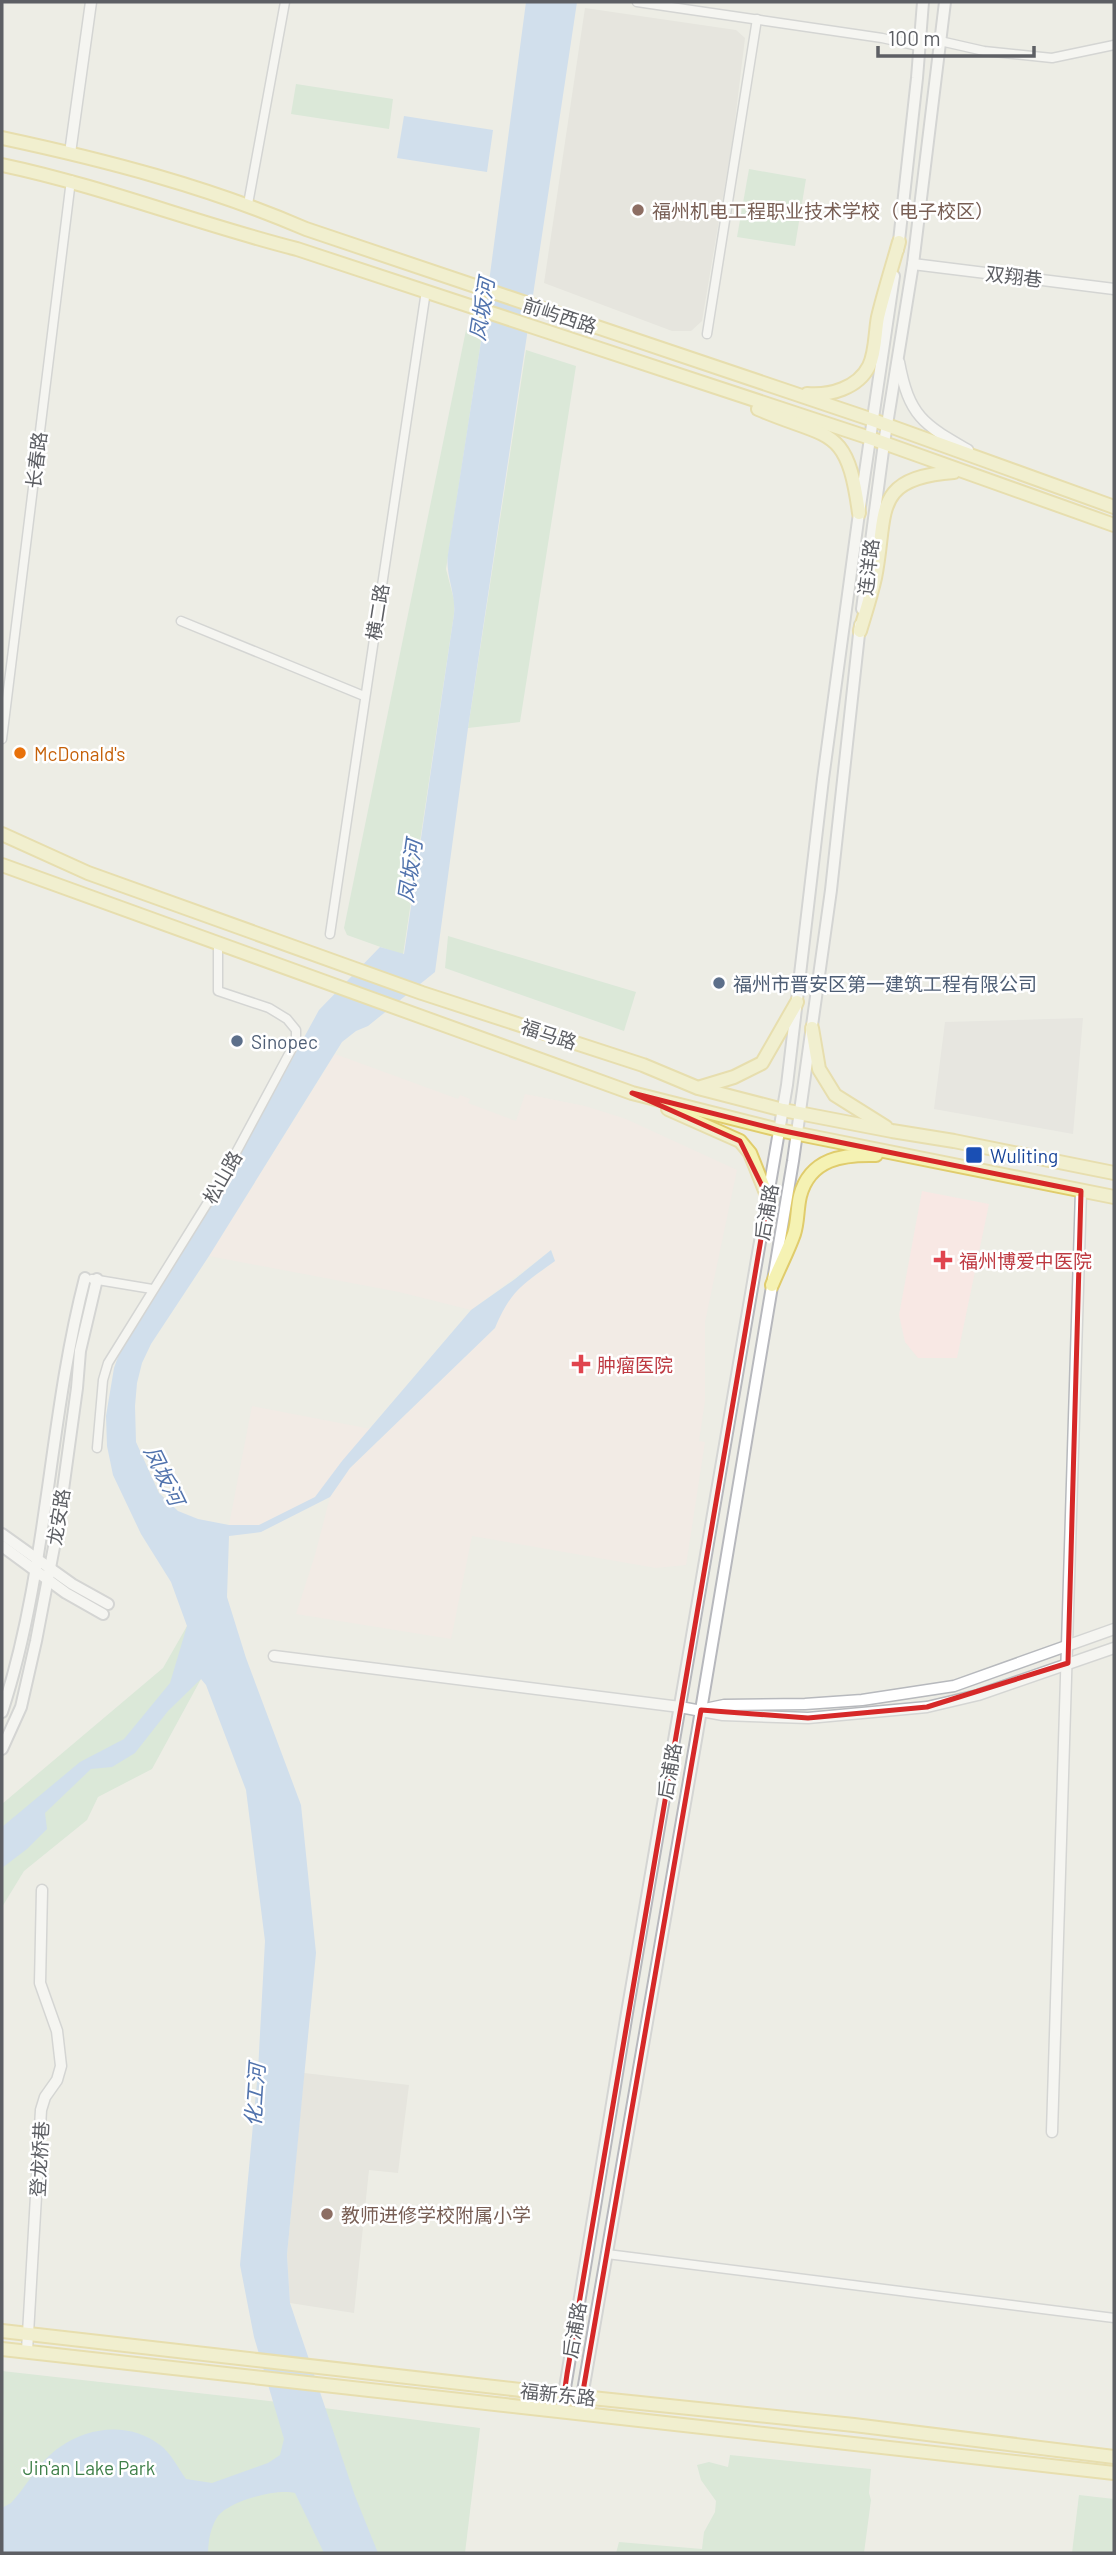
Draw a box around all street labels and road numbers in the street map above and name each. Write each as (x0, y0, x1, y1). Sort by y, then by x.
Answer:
street label: 双翔巷 (984, 261, 1044, 291)
street label: 前屿西路 (520, 292, 600, 338)
street label: 长春路 (21, 430, 51, 490)
street label: 连洋路 (853, 537, 883, 597)
street label: 横二路 (361, 582, 393, 642)
street label: 福马路 (518, 1014, 580, 1054)
street label: 松山路 (198, 1147, 246, 1207)
street label: 后浦路 (750, 1182, 782, 1242)
street label: 龙安路 (42, 1487, 74, 1547)
street label: 后浦路 (653, 1741, 685, 1801)
street label: 登龙桥巷 (26, 2120, 52, 2198)
street label: 后浦路 (558, 2300, 590, 2360)
street label: 福新东路 (519, 2379, 597, 2409)

